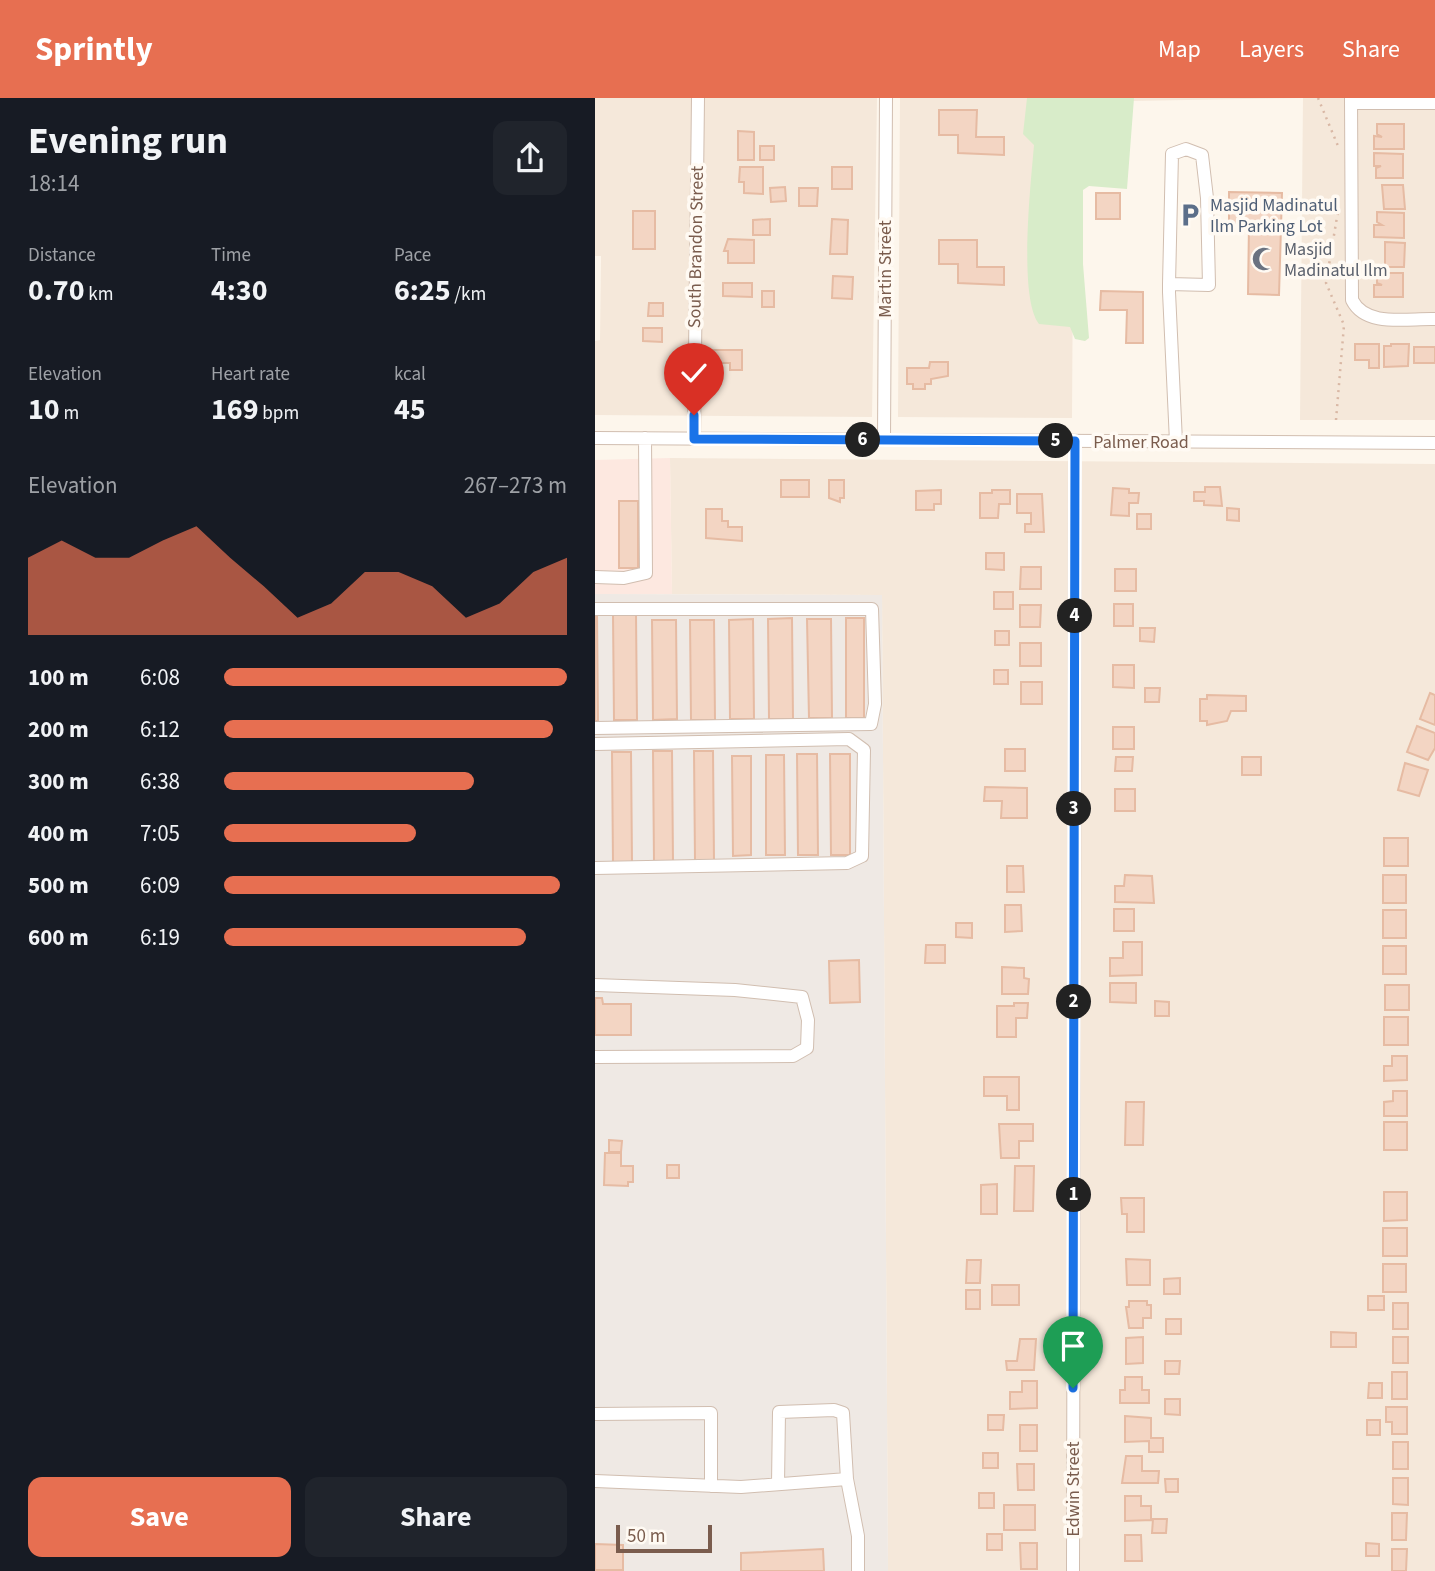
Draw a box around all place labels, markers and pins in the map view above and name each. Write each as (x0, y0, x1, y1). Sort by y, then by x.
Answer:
place label: Masjid Madinatul Ilm Parking Lot (1210, 193, 1338, 239)
parking icon: Masjid Madinatul Ilm Parking Lot (1176, 201, 1204, 229)
place label: Masjid Madinatul Ilm (1284, 237, 1388, 283)
mosque icon: Masjid Madinatul Ilm (1250, 245, 1278, 273)
pin (664, 343, 724, 415)
pin: 6 (845, 422, 881, 458)
pin: 5 (1039, 424, 1073, 458)
pin: 4 (1057, 598, 1093, 634)
pin: 3 (1057, 792, 1091, 826)
pin: 2 (1057, 984, 1091, 1020)
pin: 1 (1057, 1178, 1091, 1212)
pin (1043, 1316, 1103, 1388)

